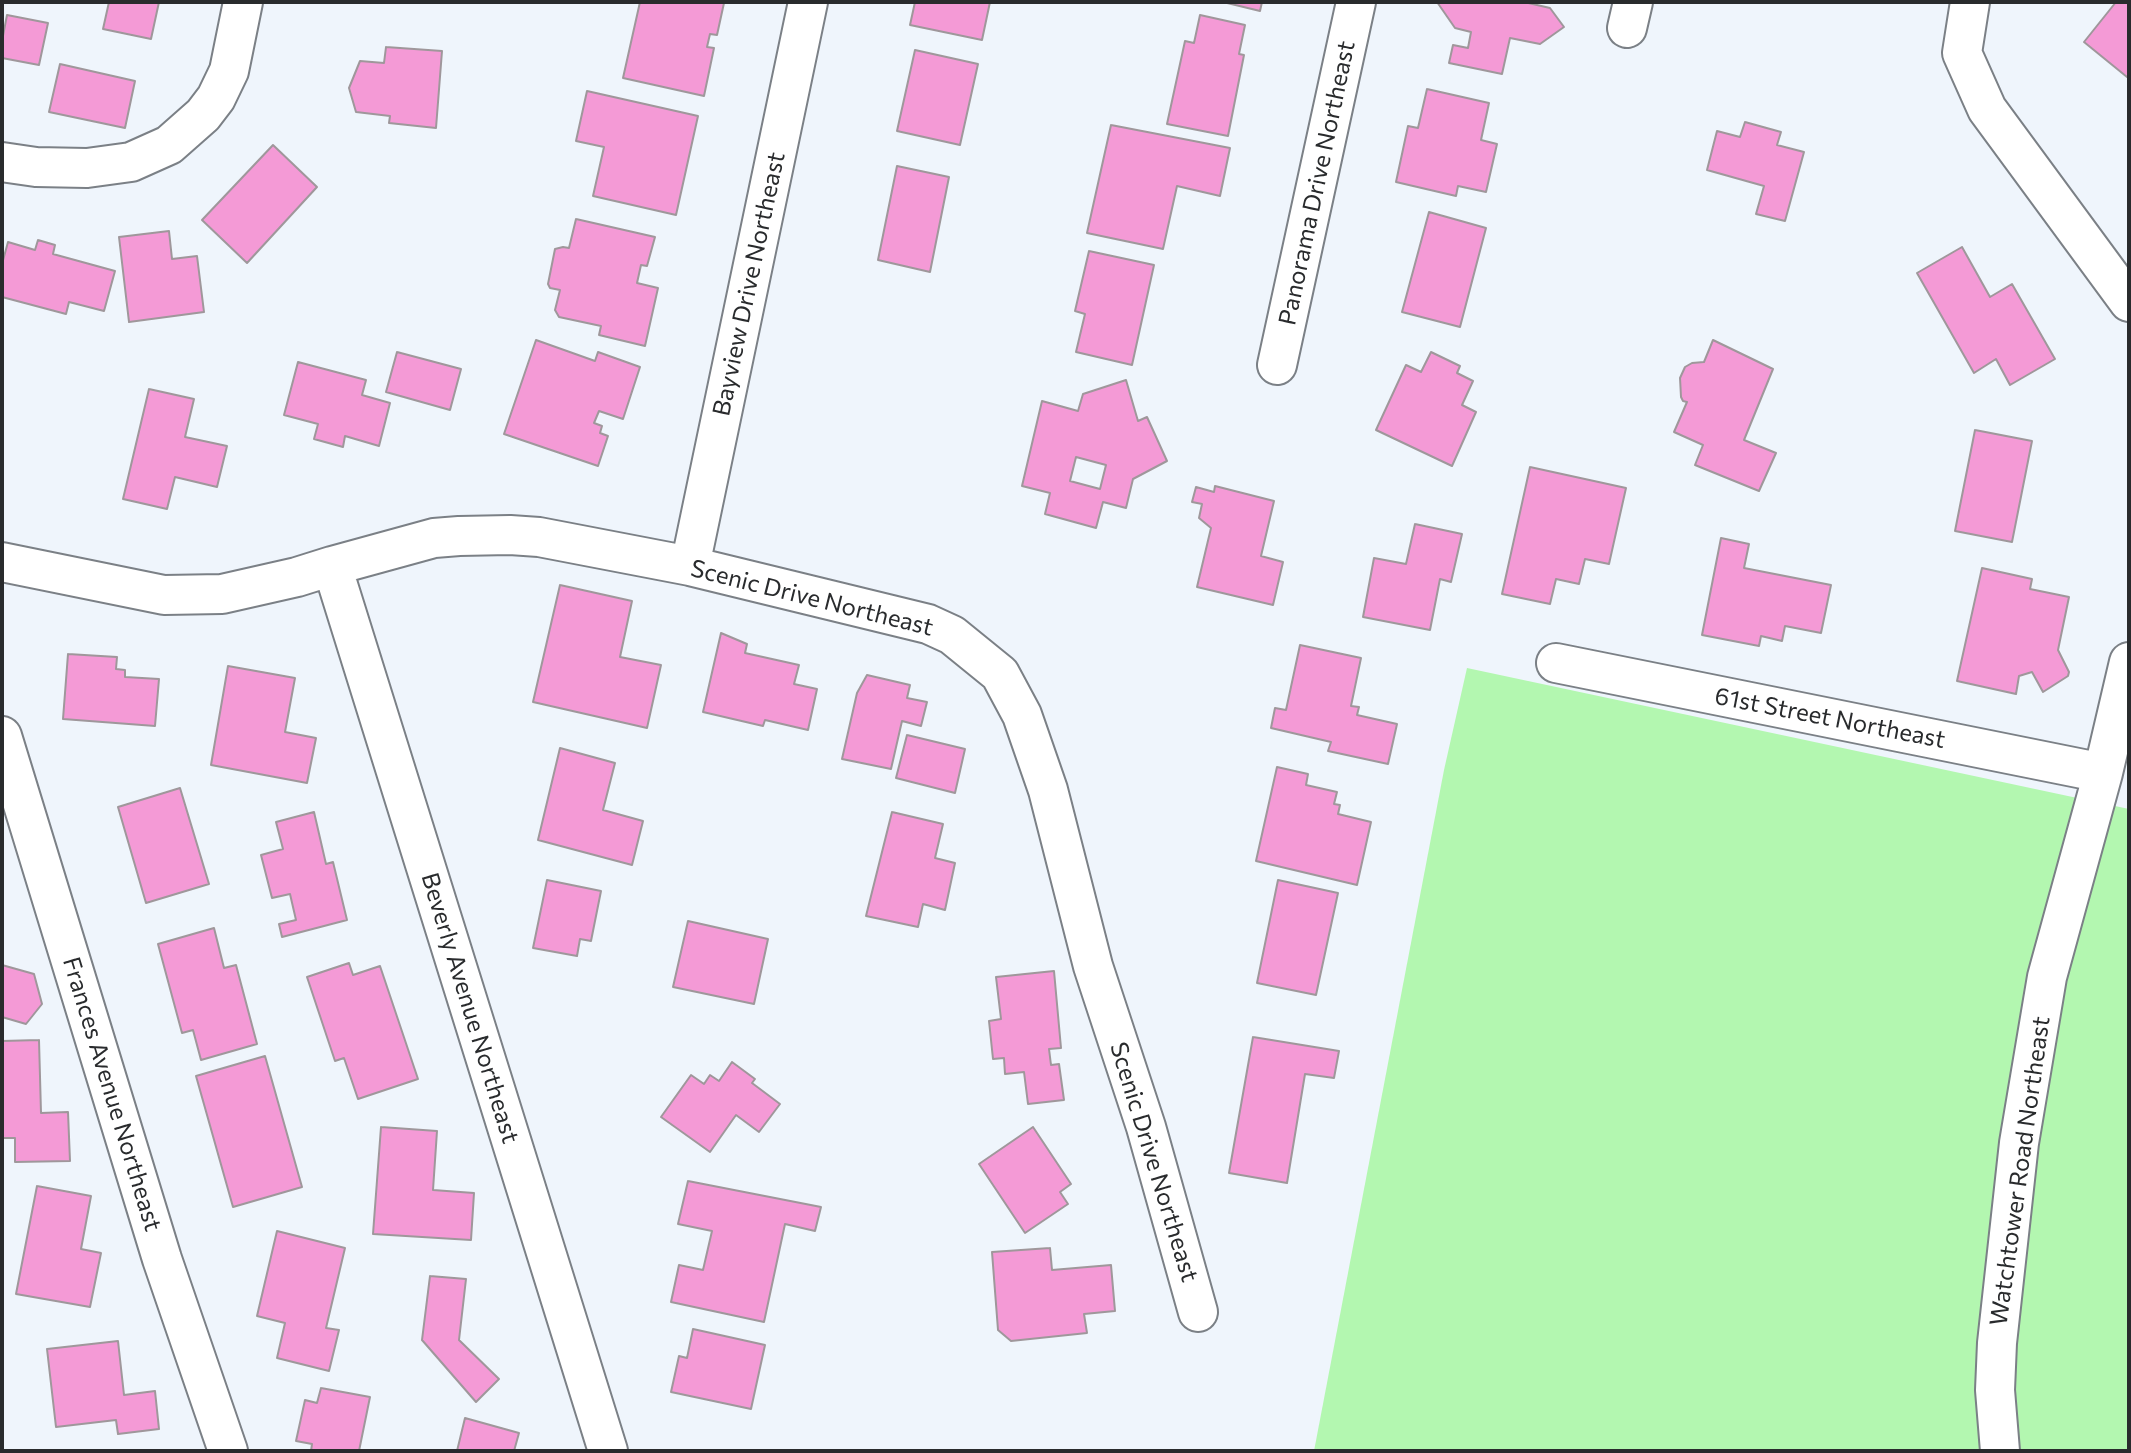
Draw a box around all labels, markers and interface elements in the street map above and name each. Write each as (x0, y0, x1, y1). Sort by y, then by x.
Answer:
street label: Panorama Drive Northeast (1273, 38, 1361, 328)
street label: Bayview Drive Northeast (707, 149, 791, 419)
street label: Scenic Drive Northeast (688, 554, 936, 642)
street label: 61st Street Northeast (1712, 682, 1948, 754)
street label: Beverly Avenue Northeast (415, 869, 525, 1147)
street label: Frances Avenue Northeast (57, 953, 167, 1235)
street label: Watchtower Road Northeast (1984, 1014, 2056, 1328)
street label: Scenic Drive Northeast (1104, 1039, 1204, 1285)

